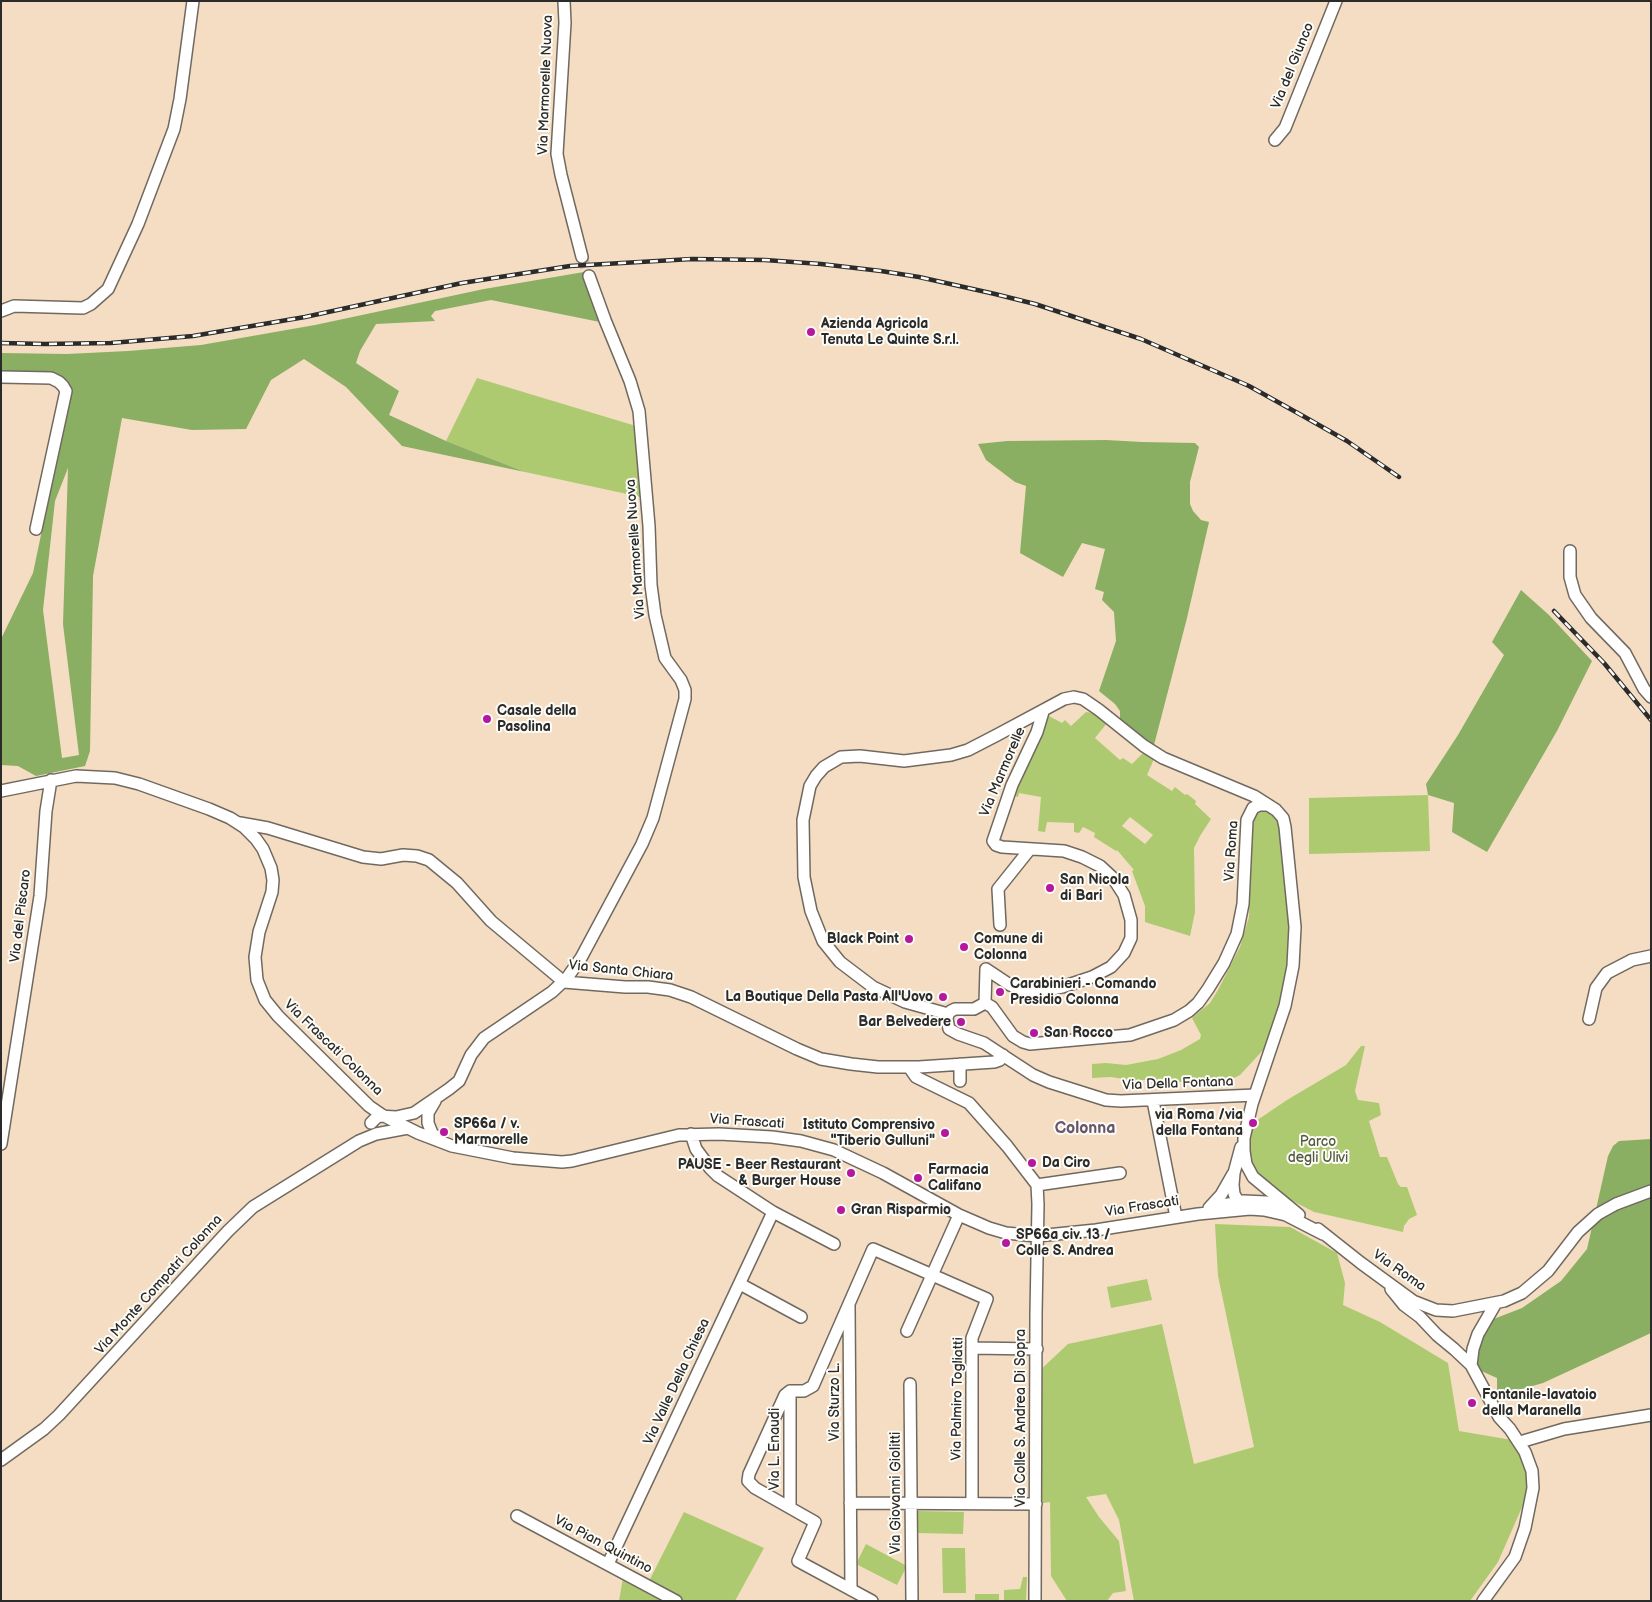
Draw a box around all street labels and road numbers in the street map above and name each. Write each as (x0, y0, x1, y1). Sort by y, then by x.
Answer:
street label: Via Marmorelle Nuova (535, 15, 557, 155)
street label: Via del Giunco (1268, 20, 1318, 112)
street label: Via Marmorelle Nuova (623, 478, 649, 620)
street label: Via Marmorelle (977, 725, 1029, 819)
street label: Via Roma (1221, 820, 1243, 882)
street label: Via del Piscaro (7, 868, 35, 964)
street label: Via Santa Chiara (568, 957, 674, 985)
street label: Via Frascati Colonna (280, 996, 386, 1100)
street label: Via Della Fontana (1122, 1074, 1234, 1094)
street label: Via Frascati (709, 1111, 785, 1133)
street label: Via Frascati (1104, 1193, 1180, 1221)
street label: Via Monte Compatri Colonna (92, 1212, 226, 1358)
street label: Via Roma (1369, 1247, 1429, 1295)
street label: Via Valle Della Chiesa (640, 1316, 714, 1448)
street label: Via Colle S. Andrea Di Sopra (1013, 1329, 1029, 1507)
street label: Via Palmiro Togliatti (949, 1337, 967, 1461)
street label: Via Sturzo L. (827, 1363, 843, 1441)
street label: Via L. Enaudi (767, 1408, 783, 1490)
street label: Via Giovanni Giolitti (888, 1432, 904, 1554)
street label: Via Pian Quintino (551, 1512, 655, 1578)

